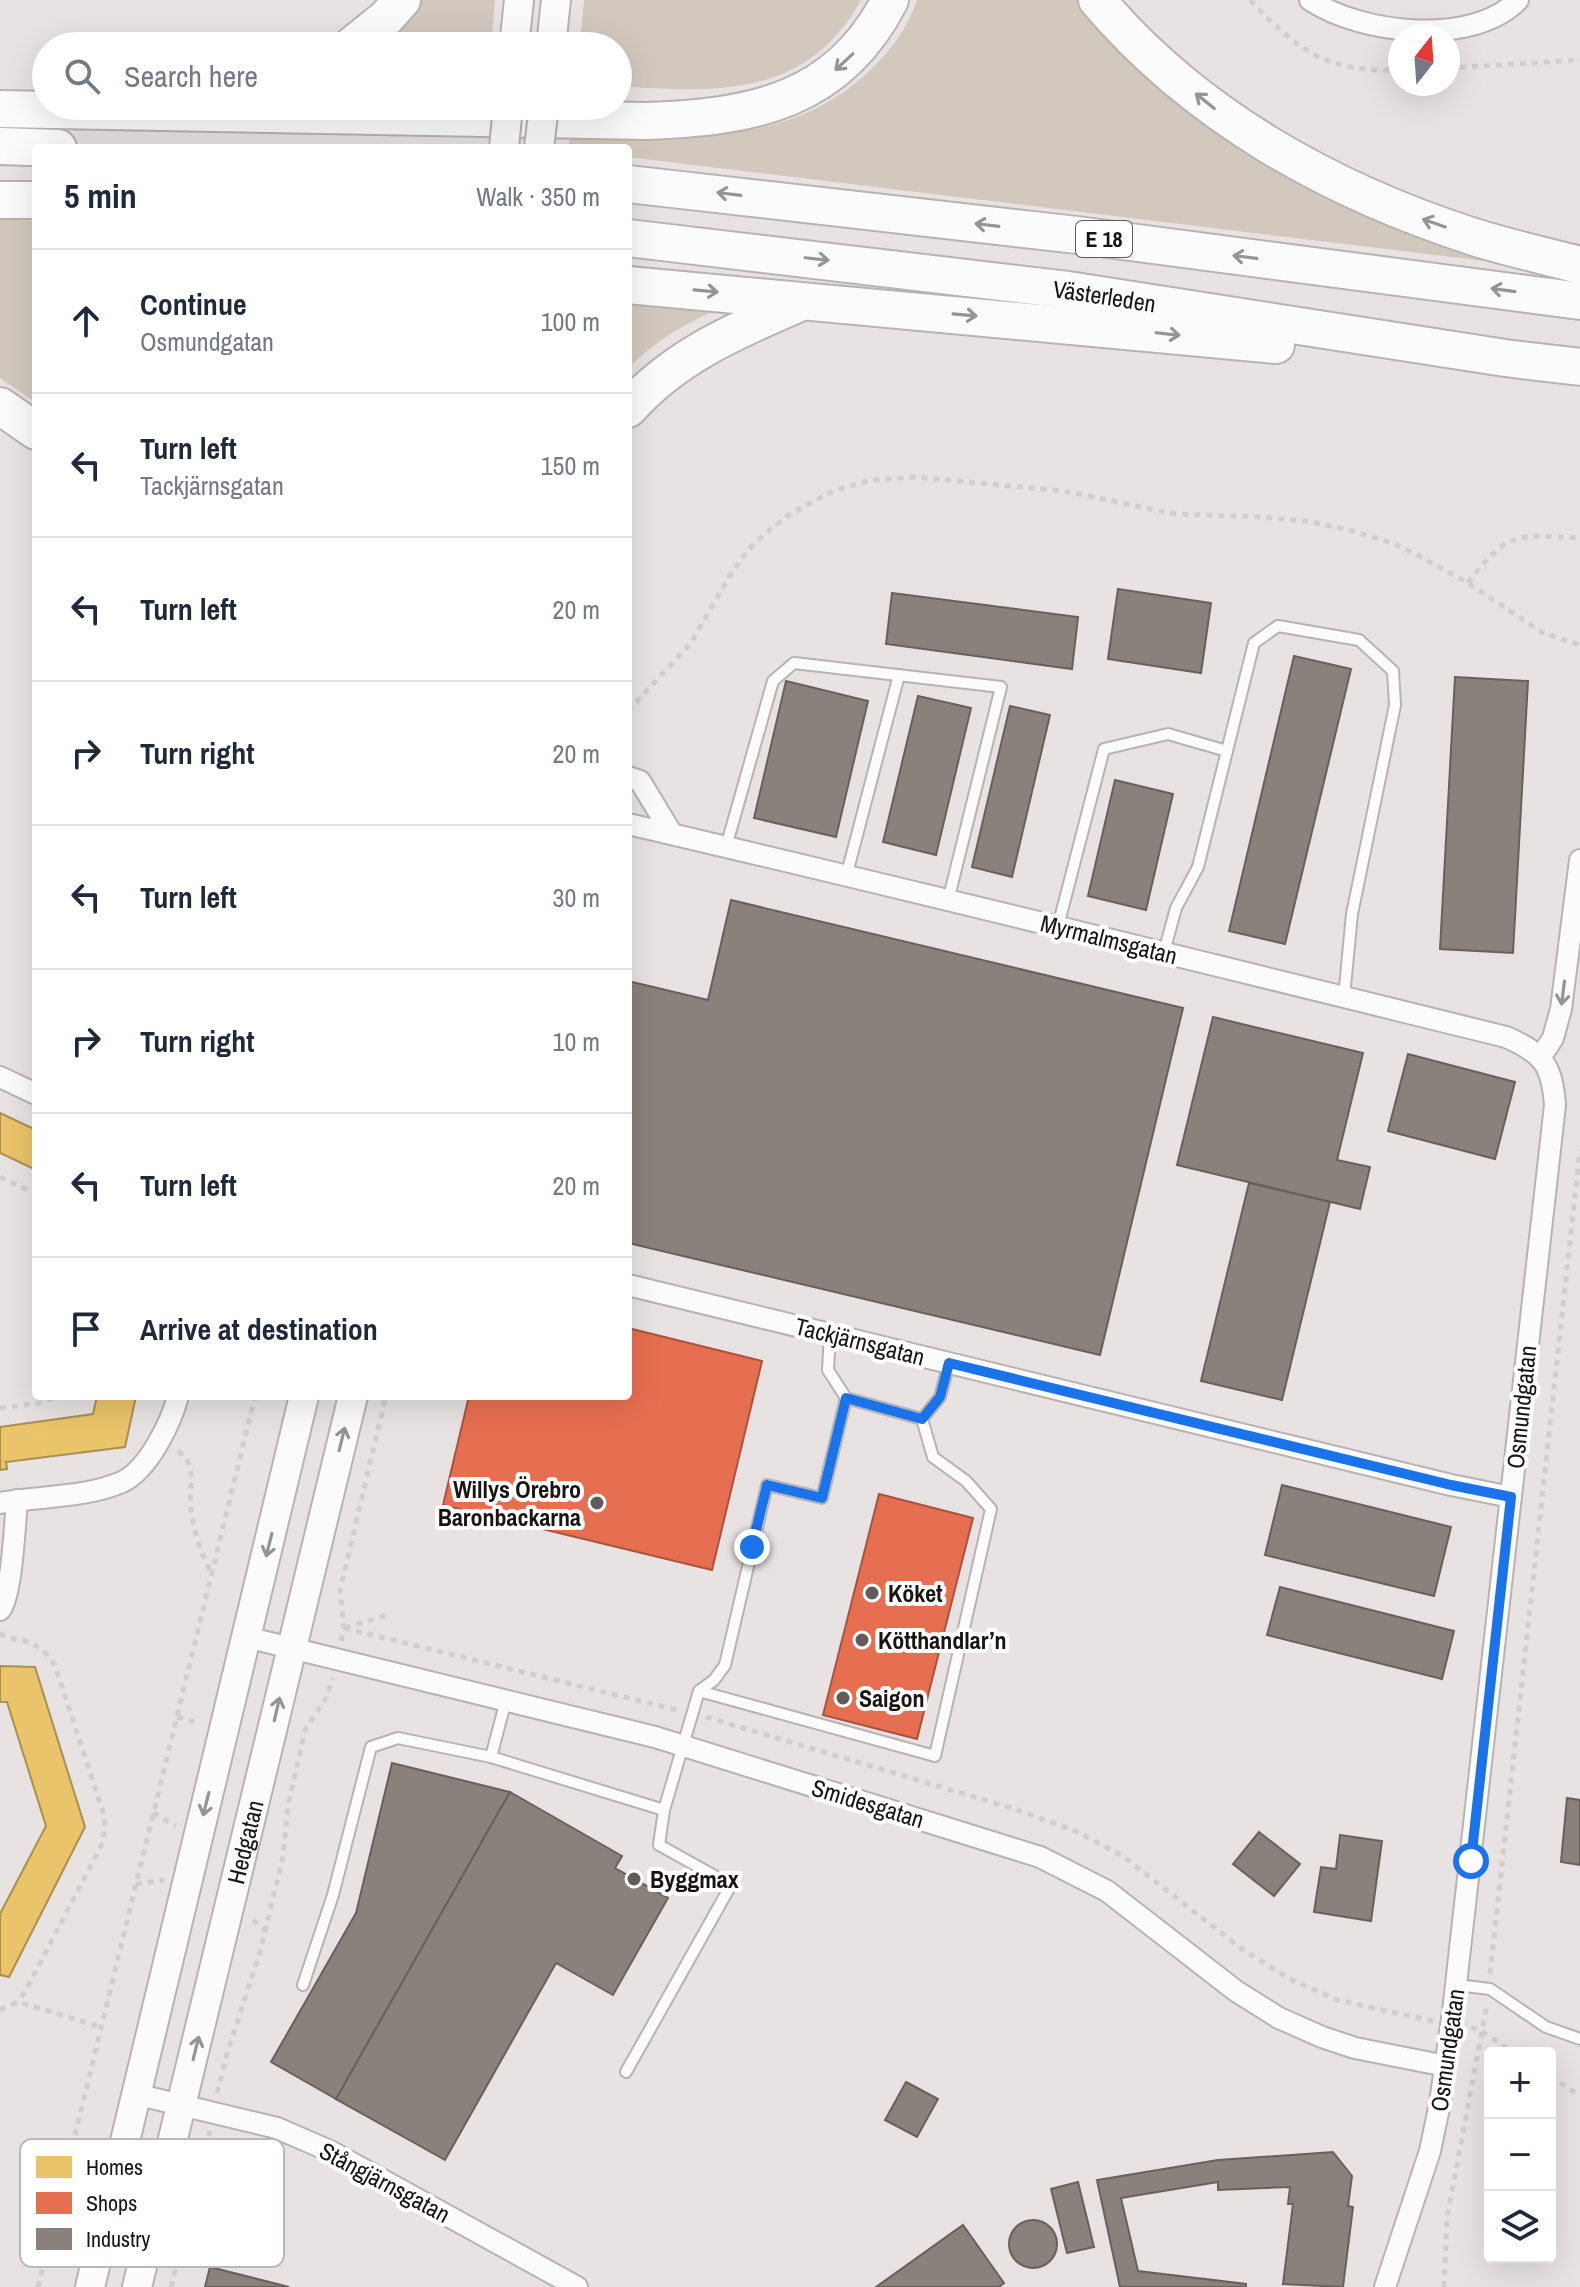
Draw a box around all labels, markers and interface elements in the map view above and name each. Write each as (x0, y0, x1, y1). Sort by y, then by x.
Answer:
north arrow (1388, 24, 1460, 96)
search box (32, 32, 632, 120)
one-way arrow (835, 53, 855, 71)
icon: search (60, 54, 104, 98)
text: Search here (124, 56, 258, 96)
one-way arrow (1195, 93, 1216, 110)
text: 5 min (64, 173, 137, 219)
text: Walk · 350 m (476, 179, 600, 214)
one-way arrow (716, 187, 743, 202)
one-way arrow (1421, 214, 1446, 229)
one-way arrow (974, 217, 1001, 232)
road number: E 18 (1076, 221, 1132, 257)
one-way arrow (1233, 249, 1258, 264)
one-way arrow (803, 251, 830, 266)
street label: Västerleden (1051, 272, 1158, 319)
one-way arrow (1491, 282, 1516, 297)
text: Continue (140, 284, 247, 324)
one-way arrow (692, 284, 719, 299)
icon: ahead (64, 299, 108, 343)
text: 100 m (541, 304, 600, 339)
one-way arrow (951, 308, 978, 323)
text: Osmundgatan (140, 324, 274, 359)
one-way arrow (1154, 326, 1181, 341)
text: Turn left (140, 428, 237, 468)
icon: left (64, 443, 108, 487)
text: 150 m (541, 448, 600, 483)
text: Tackjärnsgatan (140, 468, 284, 503)
icon: left (64, 587, 108, 631)
text: Turn left (140, 589, 237, 629)
text: 20 m (553, 592, 600, 627)
icon: right (64, 731, 108, 775)
text: Turn right (140, 733, 254, 773)
text: 20 m (553, 736, 600, 771)
icon: left (64, 875, 108, 919)
text: Turn left (140, 877, 237, 917)
text: 30 m (553, 880, 600, 915)
street label: Myrmalmsgatan (1037, 907, 1181, 971)
one-way arrow (1555, 980, 1570, 1005)
icon: right (64, 1019, 108, 1063)
text: Turn right (140, 1021, 254, 1061)
text: 10 m (553, 1024, 600, 1059)
icon: left (64, 1163, 108, 1207)
text: Turn left (140, 1165, 237, 1205)
text: 20 m (553, 1168, 600, 1203)
icon: arrive (64, 1307, 108, 1351)
text: Arrive at destination (140, 1309, 378, 1349)
street label: Tackjärnsgatan (792, 1309, 928, 1373)
street label: Osmundgatan (1499, 1344, 1543, 1470)
one-way arrow (335, 1427, 350, 1453)
place label: Willys Örebro Baronbackarna (438, 1473, 581, 1533)
marker: Willys Örebro Baronbackarna (588, 1494, 606, 1512)
route end (734, 1529, 770, 1565)
one-way arrow (260, 1532, 275, 1558)
place label: Köket (888, 1577, 943, 1609)
marker: Köket (863, 1584, 881, 1602)
place label: Kötthandlar’n (878, 1624, 1007, 1656)
marker: Kötthandlar’n (853, 1631, 871, 1649)
place label: Saigon (859, 1682, 925, 1714)
marker: Saigon (834, 1689, 852, 1707)
one-way arrow (271, 1697, 286, 1722)
street label: Smidesgatan (808, 1771, 928, 1835)
one-way arrow (197, 1791, 212, 1817)
street label: Hedgatan (219, 1797, 271, 1887)
route start (1453, 1843, 1489, 1879)
place label: Byggmax (650, 1863, 739, 1895)
marker: Byggmax (625, 1870, 643, 1888)
street label: Osmundgatan (1423, 1987, 1471, 2113)
one-way arrow (189, 2036, 204, 2061)
map controls (1484, 2047, 1556, 2263)
button: + (1484, 2047, 1556, 2119)
button: − (1484, 2119, 1556, 2191)
street label: Stångjärnsgatan (314, 2134, 456, 2230)
legend (20, 2139, 284, 2267)
text: Homes (86, 2152, 143, 2182)
text: Shops (86, 2188, 137, 2218)
button: layers (1484, 2191, 1556, 2263)
text: Industry (86, 2224, 150, 2254)

